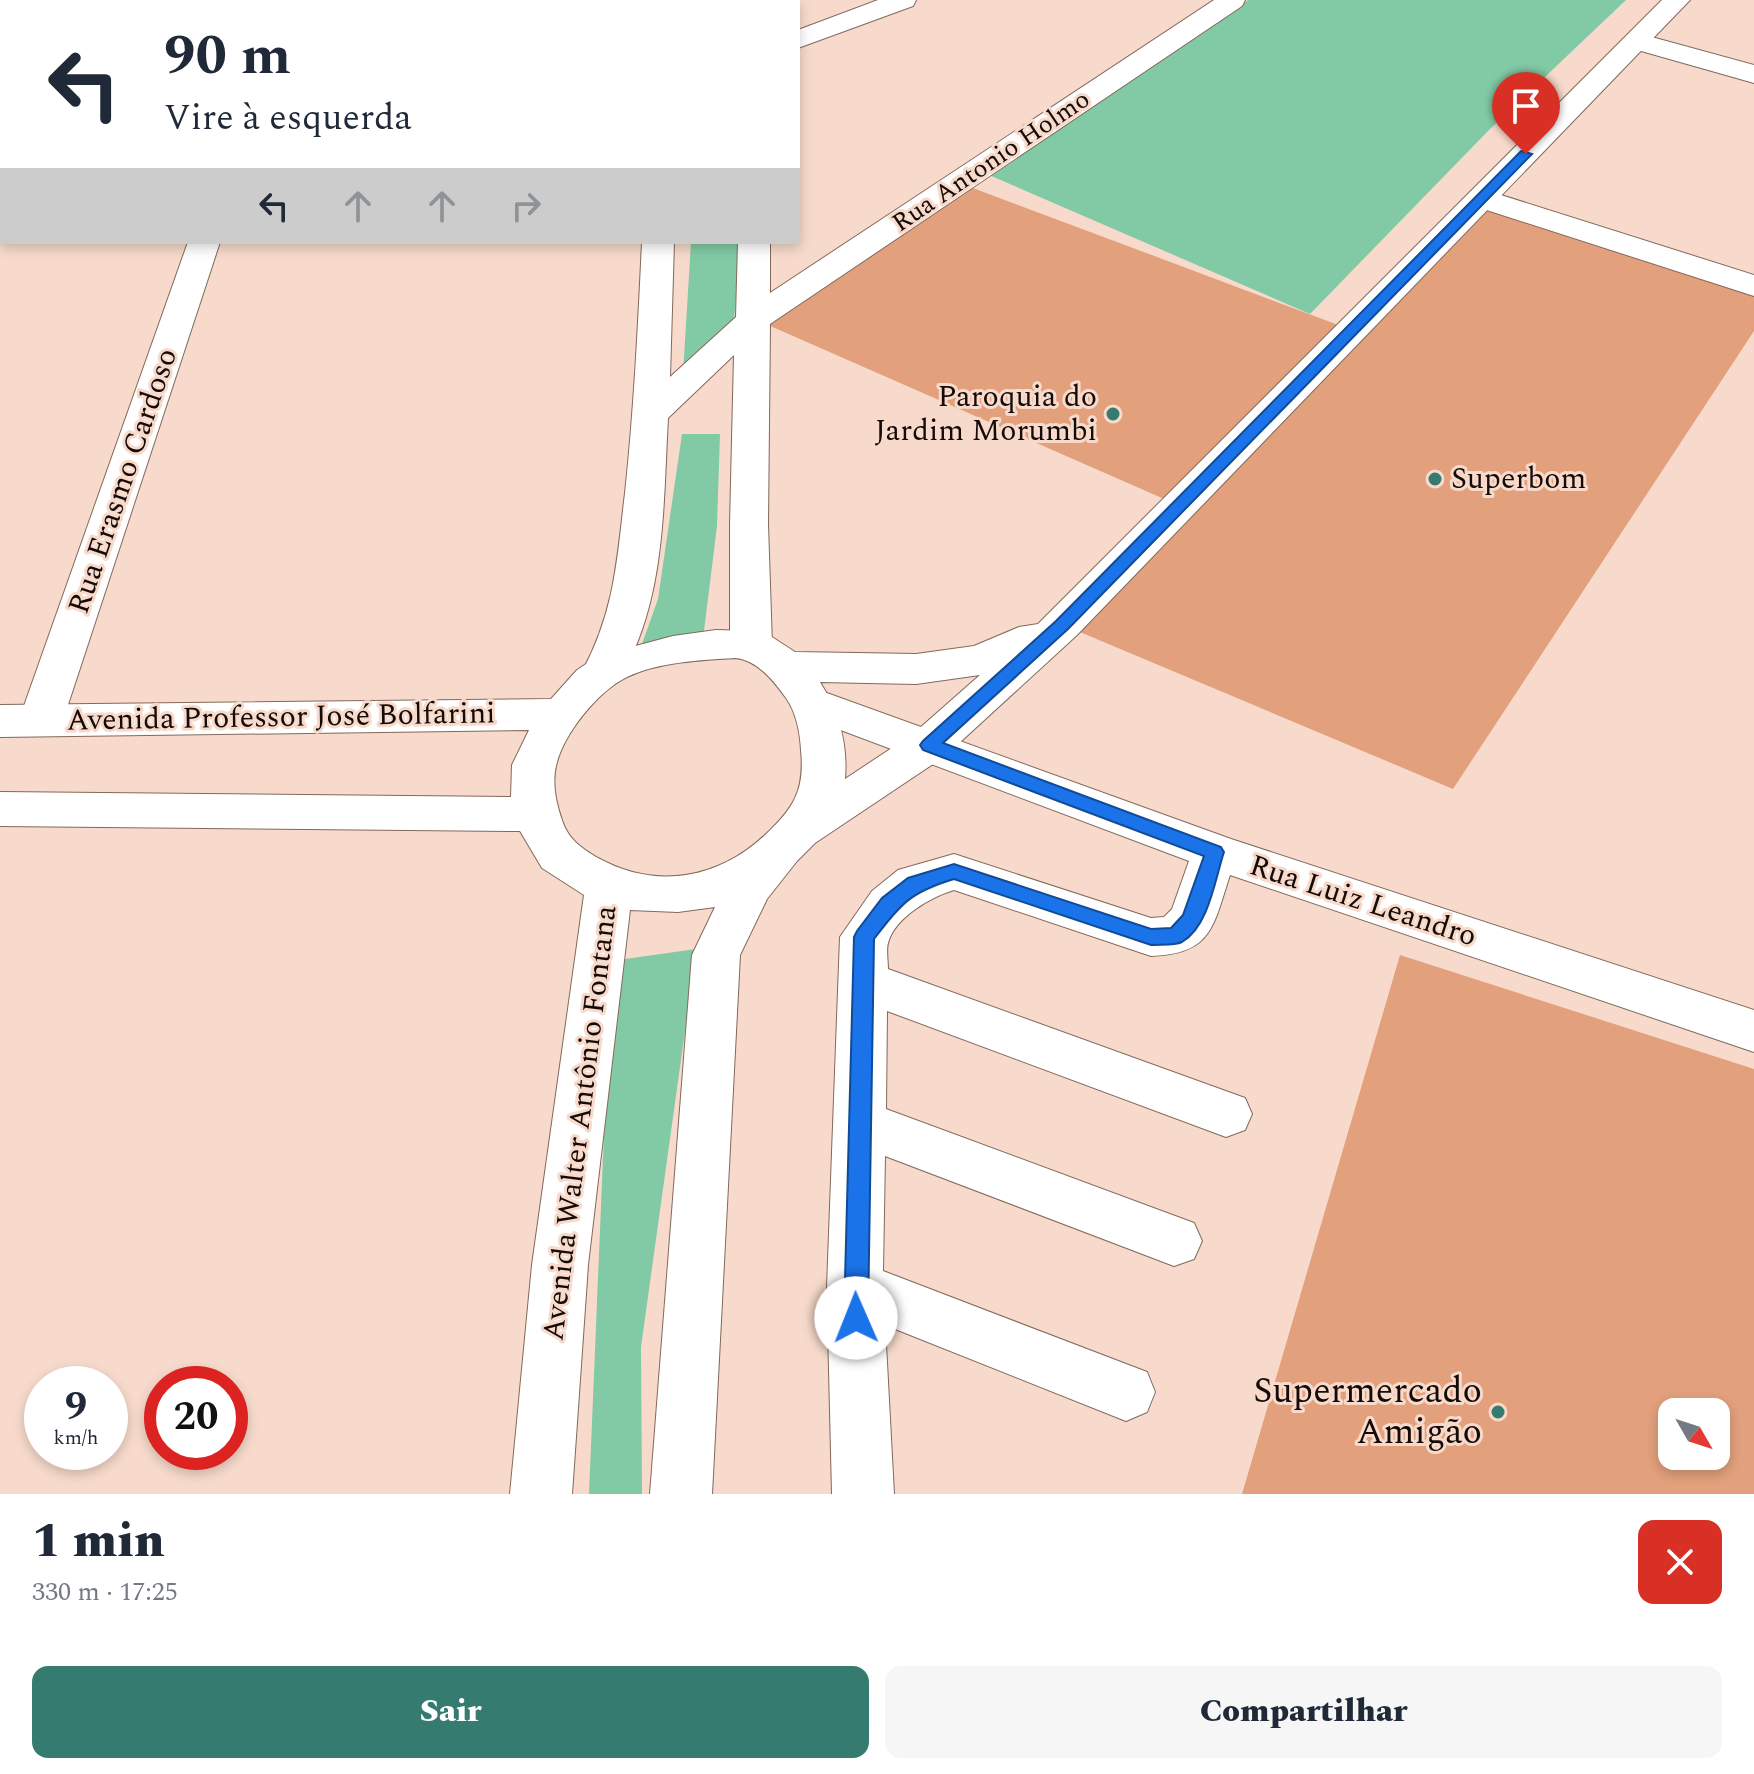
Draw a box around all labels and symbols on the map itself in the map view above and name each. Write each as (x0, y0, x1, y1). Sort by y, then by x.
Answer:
pin (1492, 72, 1560, 154)
street label: Rua Antonio Holmo (884, 80, 1098, 242)
street label: Rua Erasmo Cardoso (56, 342, 190, 620)
place label: Paroquia do Jardim Morumbi (875, 374, 1097, 454)
marker: Paroquia do Jardim Morumbi (1104, 405, 1122, 423)
place label: Superbom (1451, 456, 1586, 502)
marker: Superbom (1426, 470, 1444, 488)
street label: Avenida Professor José Bolfarini (66, 690, 496, 744)
street label: Rua Luiz Leandro (1243, 843, 1483, 959)
street label: Avenida Walter Antônio Fontana (530, 902, 630, 1343)
position arrow (814, 1276, 898, 1360)
place label: Supermercado Amigão (1253, 1364, 1482, 1460)
speed limit sign: 20 (144, 1366, 248, 1470)
north arrow (1658, 1398, 1730, 1470)
marker: Supermercado Amigão (1489, 1403, 1507, 1421)

